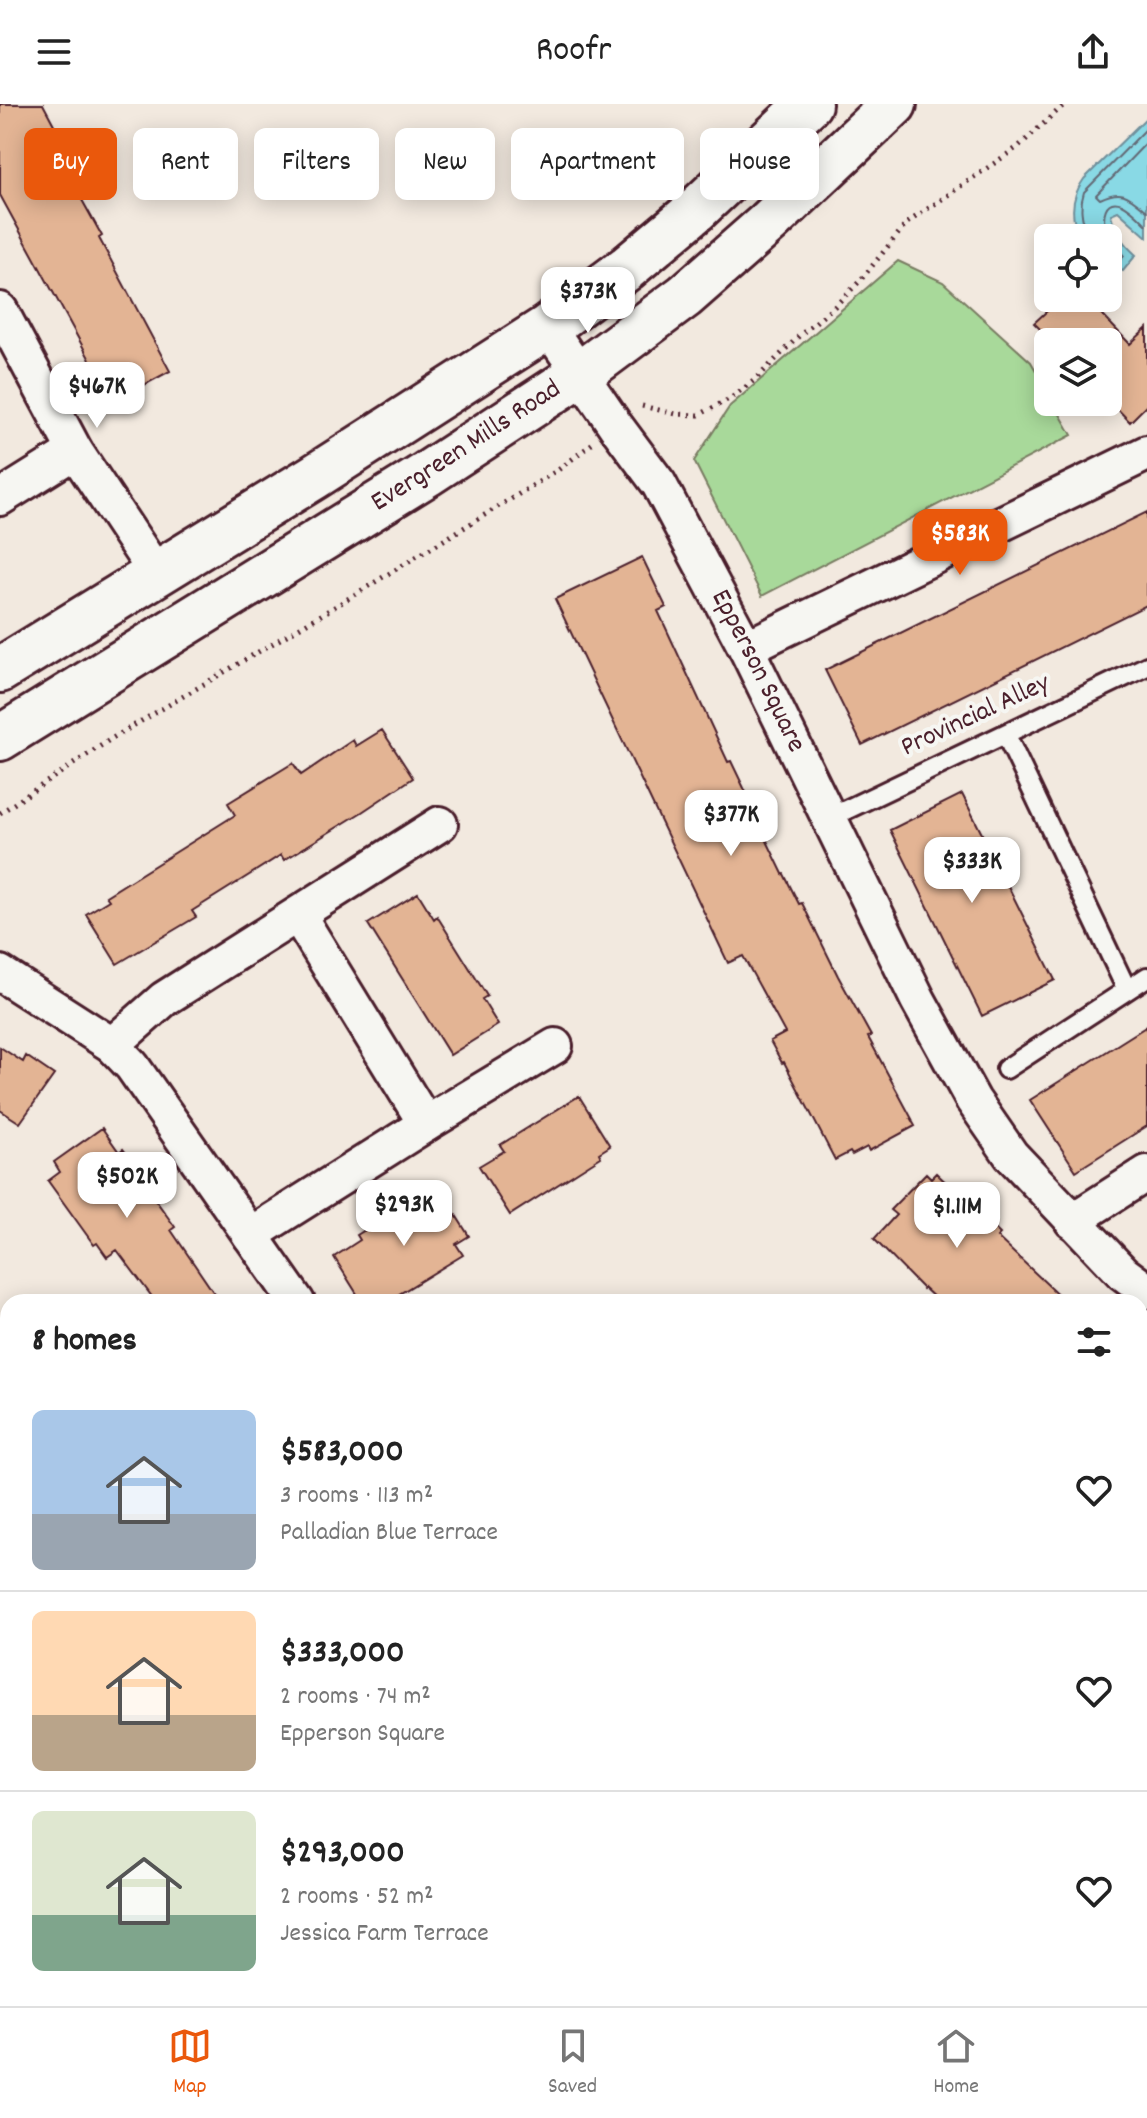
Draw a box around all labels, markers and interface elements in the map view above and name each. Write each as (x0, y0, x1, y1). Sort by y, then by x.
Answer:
text: Roofr (536, 26, 611, 78)
icon: menu (32, 30, 76, 74)
icon: share (1071, 30, 1115, 74)
chip: Buy (24, 128, 117, 200)
chip: Rent (133, 128, 238, 200)
chip: Filters (254, 128, 379, 200)
chip: New (395, 128, 495, 200)
chip: Apartment (511, 128, 684, 200)
chip: House (700, 128, 819, 200)
map controls (1034, 224, 1122, 416)
button: locate (1034, 224, 1122, 312)
pin: $373K (532, 267, 644, 335)
text: $373K (559, 274, 617, 311)
button: layers (1034, 328, 1122, 416)
pin: $467K (41, 362, 153, 430)
text: $467K (68, 369, 126, 406)
street label: Evergreen Mills Road (364, 371, 570, 523)
pin: $583K (904, 509, 1016, 577)
text: $583K (930, 516, 990, 553)
street label: Epperson Square (699, 583, 814, 760)
street label: Provincial Alley (895, 665, 1058, 769)
pin: $377K (675, 790, 787, 858)
text: $377K (703, 797, 759, 834)
pin: $333K (916, 837, 1028, 905)
text: $333K (942, 844, 1002, 881)
pin: $502K (71, 1152, 183, 1220)
text: $502K (96, 1159, 158, 1196)
pin: $293K (348, 1180, 460, 1248)
pin: $1.11M (892, 1182, 1022, 1250)
text: $293K (374, 1187, 434, 1224)
text: $1.11M (932, 1189, 982, 1226)
text: 8 homes (32, 1318, 137, 1367)
icon: filters (1072, 1320, 1116, 1364)
text: $583,000 (280, 1429, 404, 1478)
icon: home (96, 1442, 192, 1538)
icon: heart (1072, 1468, 1116, 1512)
text: 3 rooms · 113 m² (280, 1478, 433, 1515)
text: Palladian Blue Terrace (280, 1515, 498, 1552)
text: $333,000 (280, 1630, 405, 1679)
icon: home (96, 1643, 192, 1739)
icon: heart (1072, 1669, 1116, 1713)
text: 2 rooms · 74 m² (280, 1679, 431, 1716)
text: Epperson Square (280, 1716, 445, 1753)
text: $293,000 (280, 1830, 405, 1879)
icon: home (96, 1843, 192, 1939)
icon: heart (1072, 1869, 1116, 1913)
text: 2 rooms · 52 m² (280, 1879, 433, 1916)
text: Jessica Farm Terrace (280, 1916, 489, 1953)
tab: Map (168, 2024, 212, 2103)
tab: Saved (548, 2024, 597, 2103)
tab: Home (933, 2024, 979, 2103)

